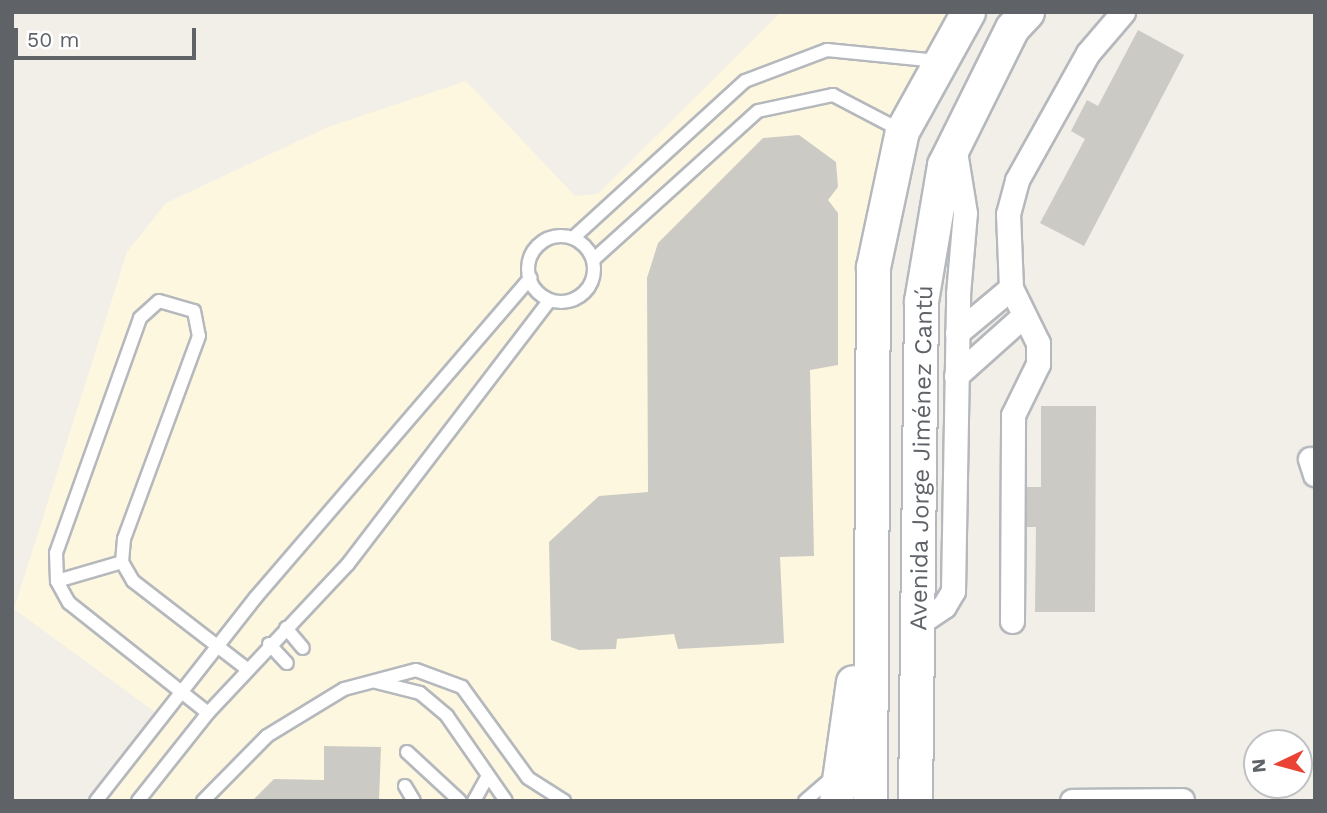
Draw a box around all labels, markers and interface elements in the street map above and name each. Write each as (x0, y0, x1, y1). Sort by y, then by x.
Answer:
scale bar (18, 14, 200, 58)
text: 50 m (27, 27, 79, 52)
street label: Avenida Jorge Jiménez Cantú (905, 284, 939, 632)
north arrow (1243, 729, 1313, 799)
text: N (1247, 758, 1271, 774)

